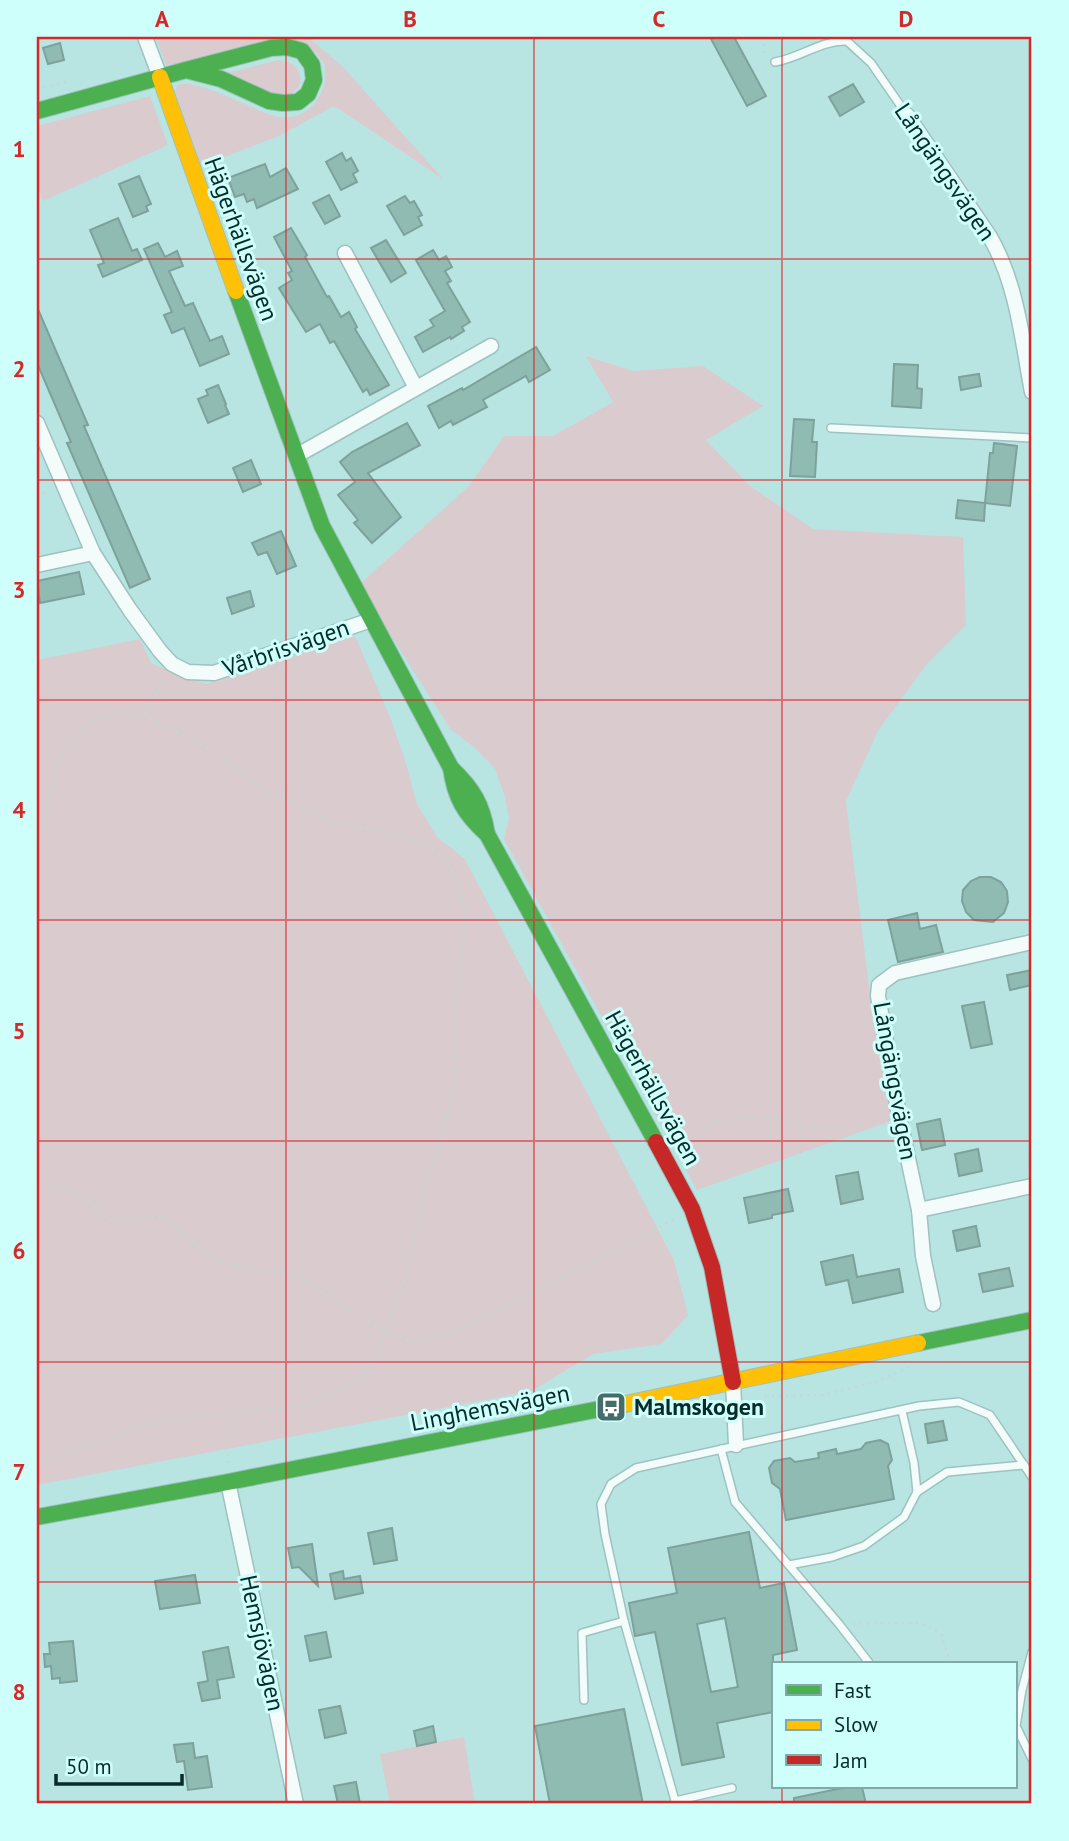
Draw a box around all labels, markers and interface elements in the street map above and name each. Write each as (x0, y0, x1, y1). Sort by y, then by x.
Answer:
text: A (155, 4, 169, 33)
text: B (403, 4, 417, 33)
text: C (653, 4, 666, 33)
text: D (899, 4, 913, 33)
street label: Långängsvägen (888, 97, 1003, 247)
text: 1 (12, 134, 26, 163)
street label: Hägerhällsvägen (197, 153, 285, 325)
text: 2 (12, 354, 26, 383)
text: 3 (12, 575, 26, 604)
street label: Vårbrisvägen (217, 611, 353, 684)
text: 4 (12, 795, 26, 824)
street label: Långängsvägen (866, 999, 925, 1162)
street label: Hägerhällsvägen (598, 1005, 709, 1171)
text: 5 (12, 1016, 26, 1045)
text: 6 (12, 1236, 26, 1265)
street label: Linghemsvägen (408, 1377, 572, 1438)
bus stop icon: Malmskogen (594, 1390, 628, 1424)
place label: Malmskogen (634, 1391, 764, 1422)
text: 7 (12, 1457, 26, 1486)
street label: Hemsjövägen (233, 1572, 292, 1714)
legend (772, 1662, 1016, 1788)
text: 8 (12, 1677, 26, 1706)
text: Fast (834, 1677, 871, 1704)
text: Slow (834, 1711, 878, 1738)
scale bar (56, 1743, 182, 1787)
text: Jam (833, 1747, 868, 1774)
text: 50 m (66, 1753, 112, 1780)

